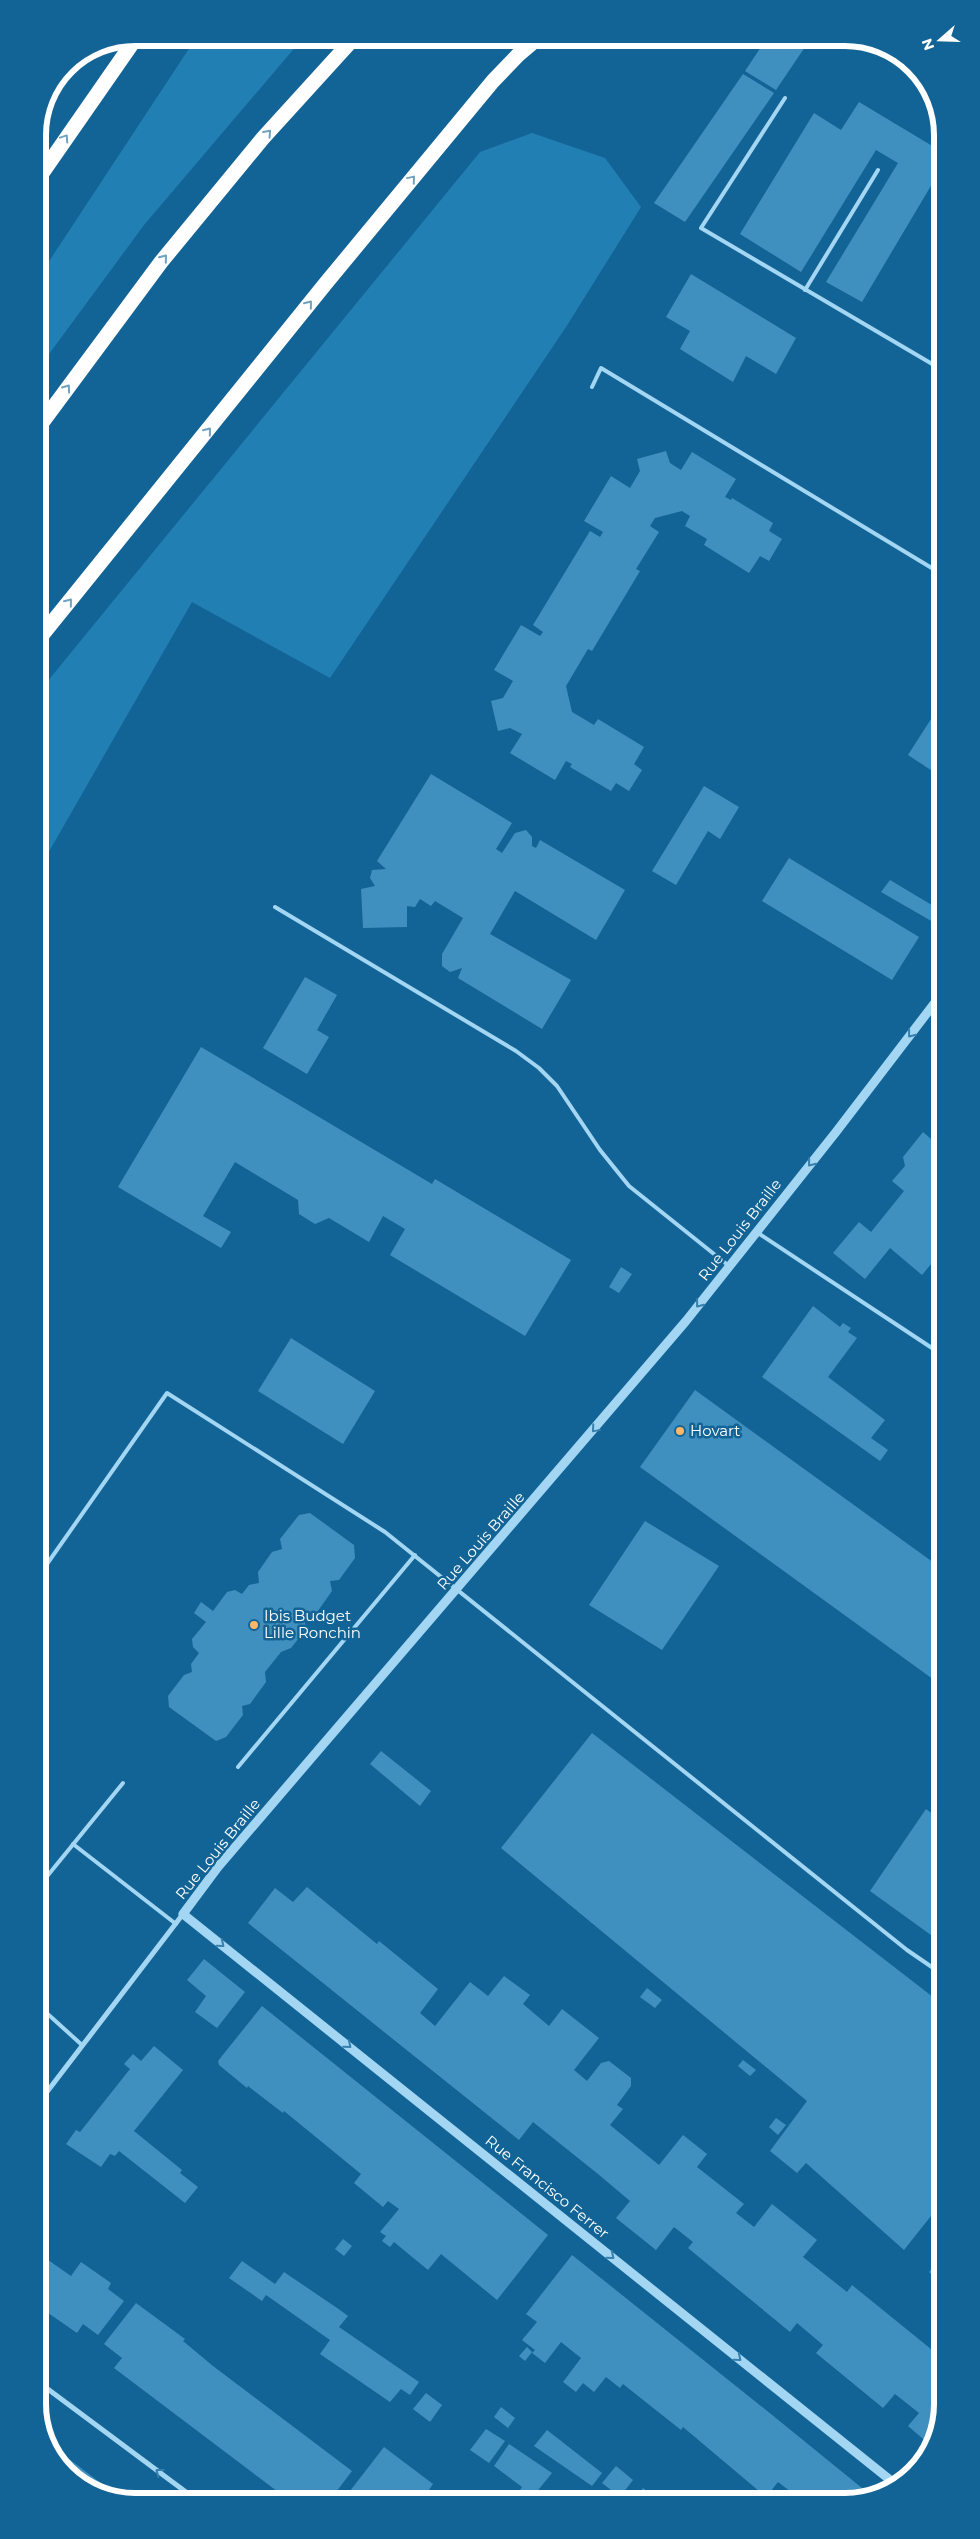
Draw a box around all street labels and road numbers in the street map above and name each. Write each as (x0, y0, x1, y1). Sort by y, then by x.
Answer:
street label: Rue Louis Braille (694, 1175, 785, 1284)
street label: Rue Louis Braille (433, 1488, 529, 1594)
street label: Rue Louis Braille (171, 1794, 264, 1903)
street label: Rue Francisco Ferrer (481, 2131, 613, 2242)

